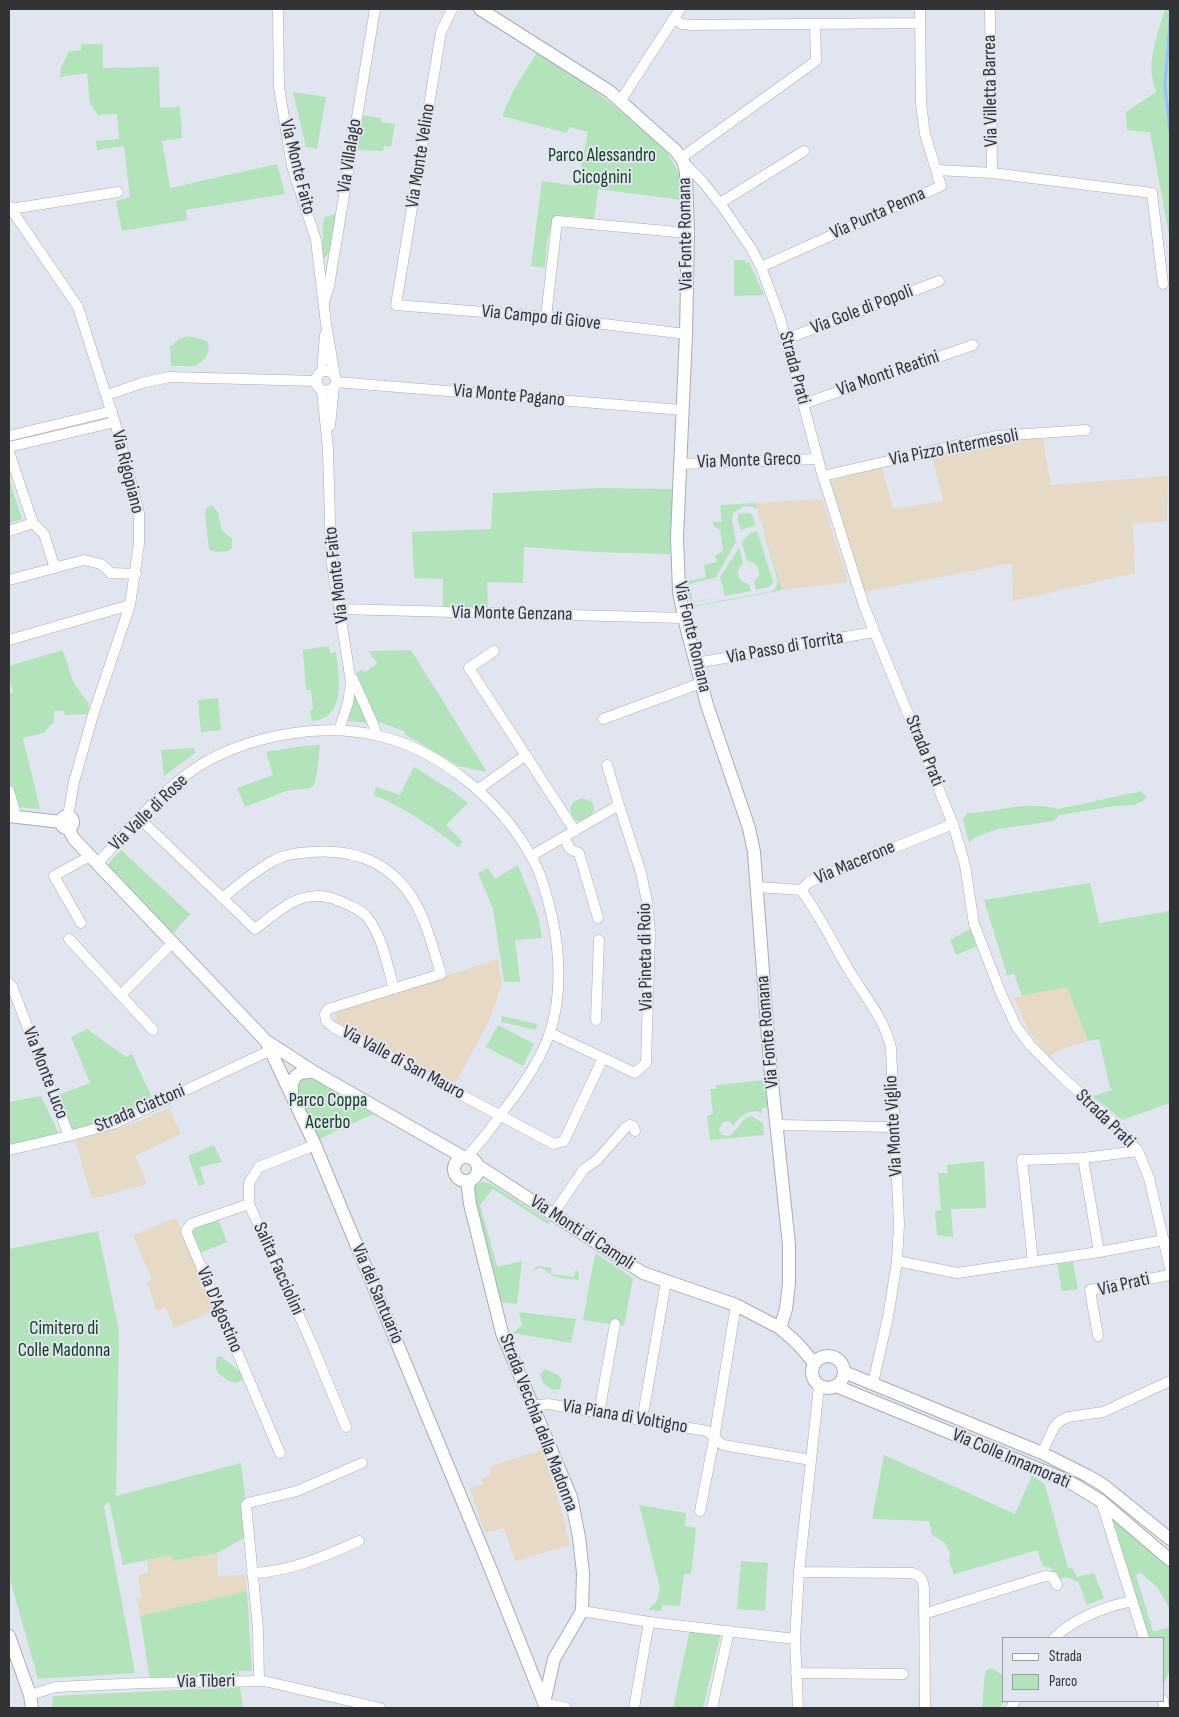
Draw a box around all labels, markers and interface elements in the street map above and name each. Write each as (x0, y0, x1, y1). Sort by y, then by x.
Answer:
street label: Via Villetta Barrea (979, 35, 1003, 147)
street label: Via Monte Velino (402, 102, 440, 210)
street label: Via Monte Faito (274, 117, 320, 217)
street label: Via Villalago (333, 117, 367, 195)
park label: Parco Alessandro Cicognini (548, 145, 656, 189)
street label: Via Fonte Romana (674, 177, 698, 291)
street label: Via Punta Penna (827, 183, 929, 245)
street label: Via Gole di Popoli (808, 280, 916, 340)
street label: Via Campo di Giove (480, 300, 602, 336)
street label: Strada Prati (773, 329, 815, 407)
street label: Via Monti Reatini (834, 346, 942, 402)
street label: Via Monte Pagano (452, 380, 566, 412)
street label: Via Pizzo Intermesoli (887, 424, 1021, 472)
street label: Via Rigopiano (106, 428, 148, 516)
street label: Via Monte Greco (697, 448, 801, 474)
street label: Via Monte Faito (320, 525, 354, 625)
street label: Via Fonte Romana (668, 579, 716, 695)
street label: Via Monte Genzana (451, 602, 573, 626)
street label: Via Passo di Torrita (725, 627, 845, 669)
street label: Strada Prati (899, 712, 949, 790)
street label: Via Valle di Rose (105, 770, 193, 856)
street label: Via Macerone (811, 836, 899, 890)
street label: Via Pineta di Roio (634, 903, 658, 1011)
street label: Via Fonte Romana (752, 975, 784, 1089)
street label: Via Valle di San Mauro (338, 1021, 468, 1105)
street label: Via Monte Luco (17, 1024, 73, 1122)
street label: Via Monte Viglio (880, 1075, 908, 1177)
street label: Strada Ciattoni (92, 1080, 188, 1138)
street label: Strada Prati (1070, 1085, 1140, 1153)
park label: Parco Coppa Acerbo (289, 1090, 367, 1134)
street label: Via Monti di Campli (525, 1191, 639, 1275)
street label: Salita Facciolini (247, 1219, 309, 1319)
street label: Via del Santuario (346, 1241, 408, 1347)
street label: Via D'Agostino (191, 1264, 247, 1356)
street label: Via Prati (1096, 1268, 1152, 1302)
park label: Cimitero di Colle Madonna (18, 1318, 110, 1362)
street label: Strada Vecchia della Madonna (494, 1331, 582, 1515)
street label: Via Piana di Voltigno (561, 1395, 689, 1439)
street label: Via Colle Innamorati (948, 1424, 1074, 1494)
legend (1002, 1637, 1164, 1702)
text: Strada (1049, 1647, 1082, 1666)
street label: Via Tiberi (177, 1670, 235, 1694)
text: Parco (1049, 1672, 1077, 1691)

